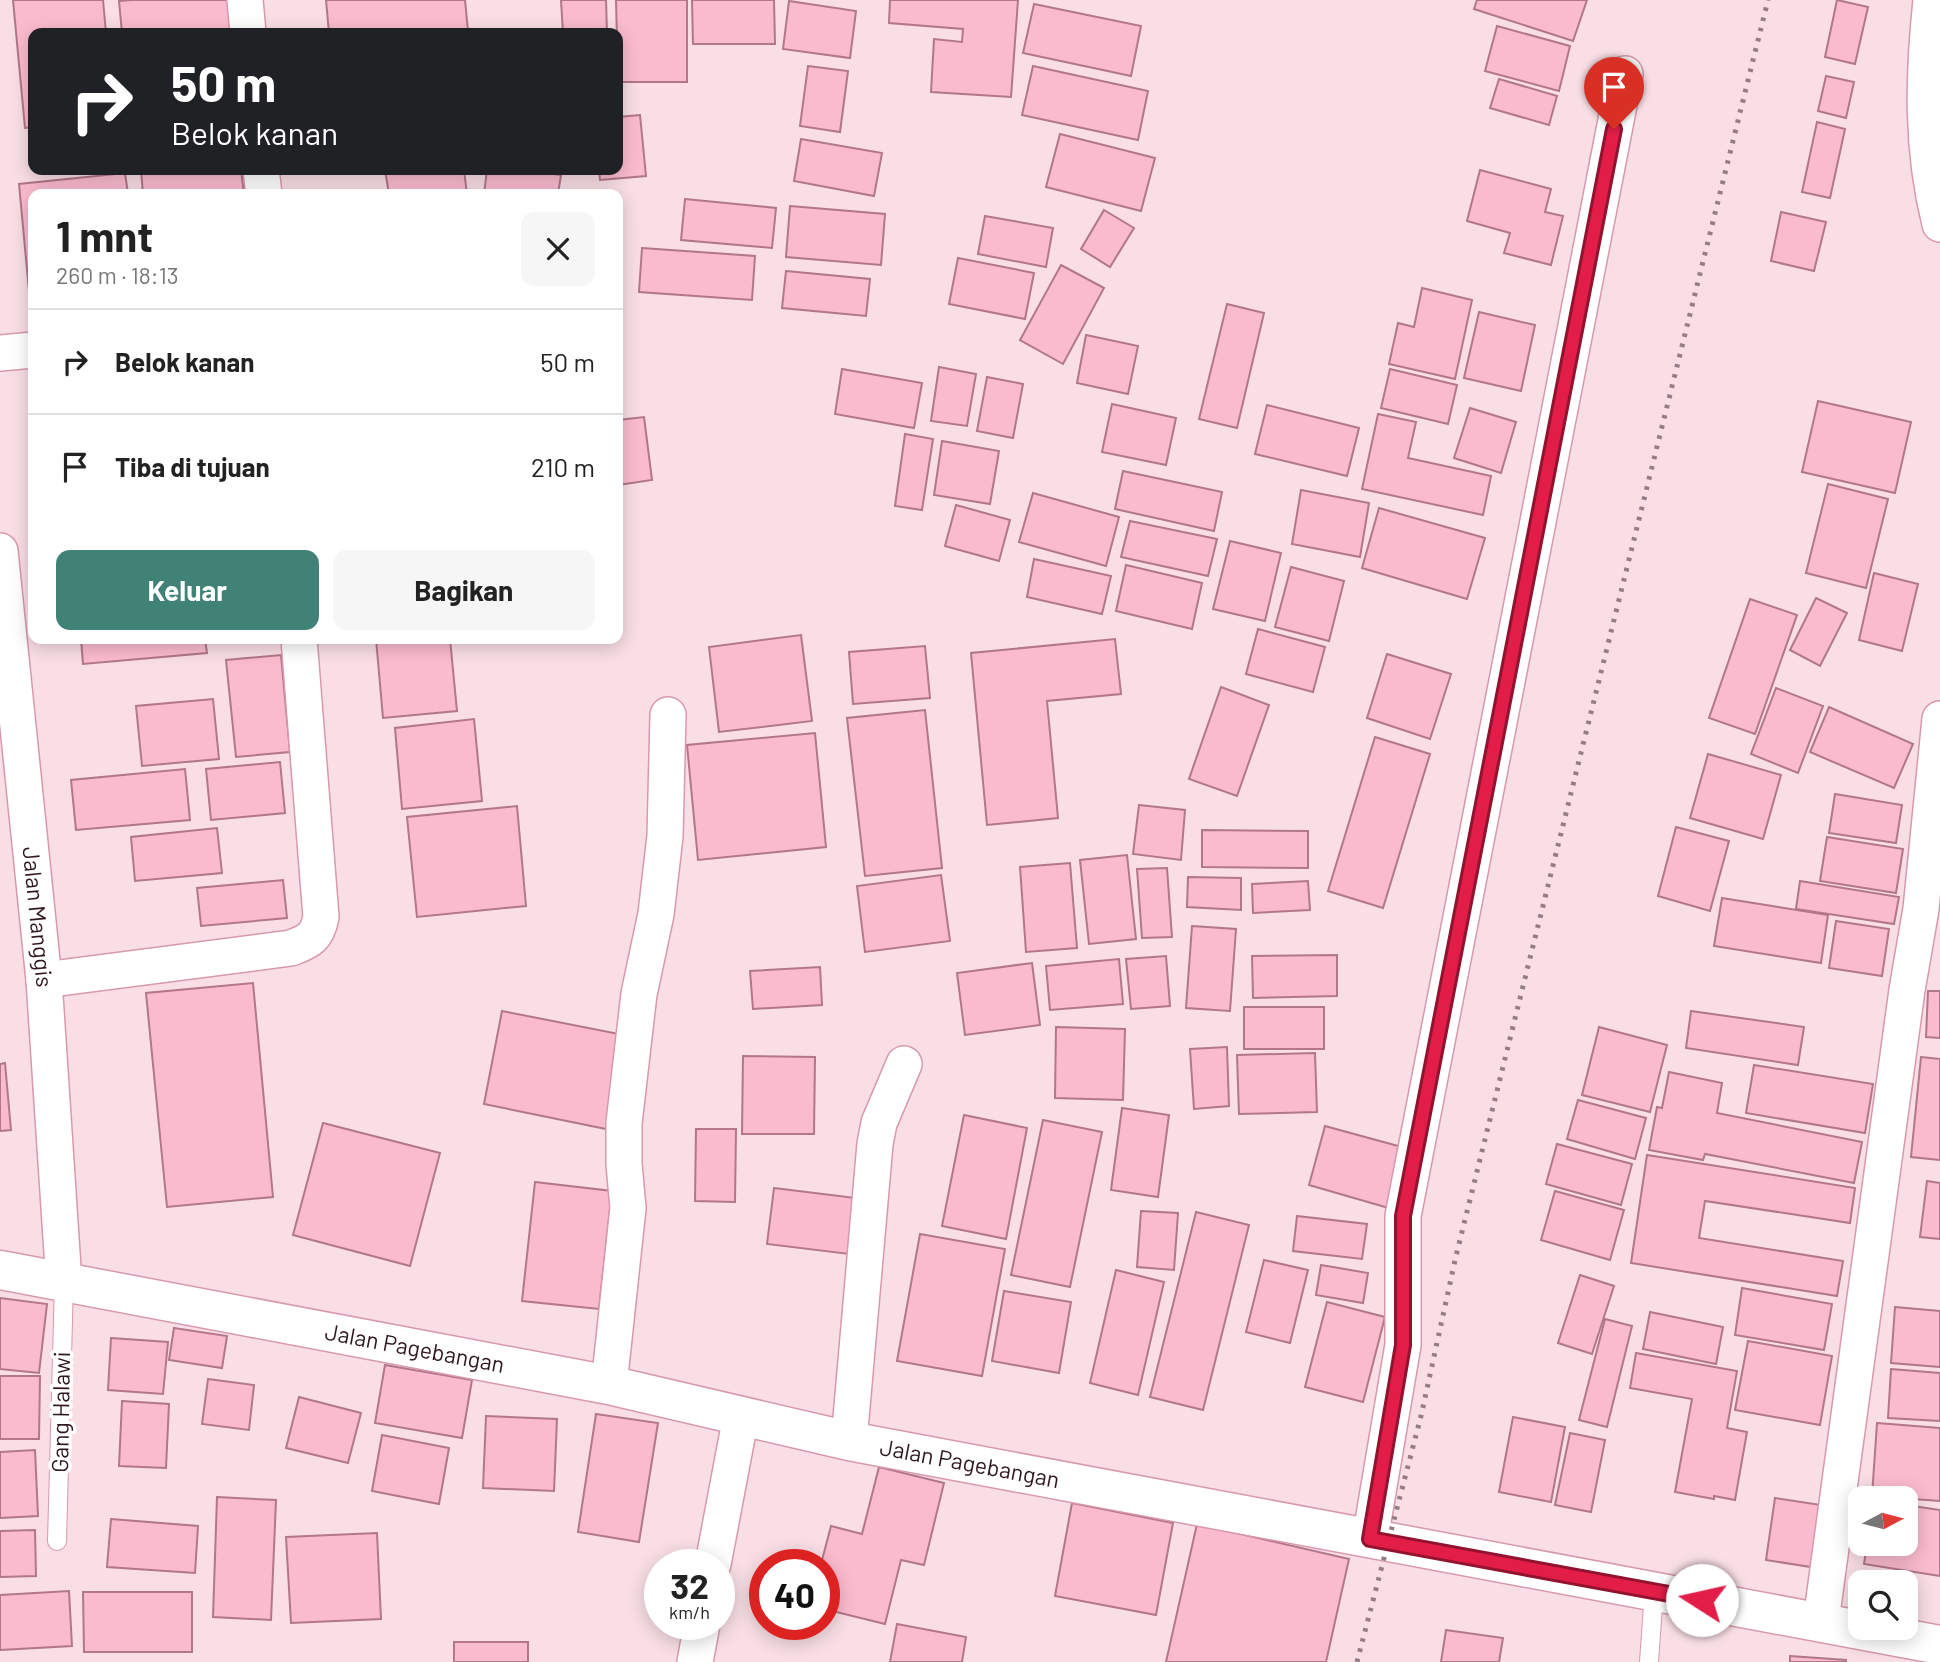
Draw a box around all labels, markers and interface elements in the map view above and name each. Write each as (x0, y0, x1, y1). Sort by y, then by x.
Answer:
text: 50 m (171, 53, 276, 112)
icon: right (56, 56, 147, 147)
pin (1584, 57, 1644, 129)
icon: arrive (1595, 68, 1633, 106)
text: Belok kanan (171, 113, 338, 151)
text: 1 mnt (56, 210, 153, 260)
button: close (521, 212, 595, 286)
text: 260 m · 18:13 (56, 261, 179, 289)
icon: right (56, 343, 94, 381)
text: Belok kanan (115, 346, 254, 377)
text: 50 m (540, 346, 595, 377)
icon: arrive (56, 448, 94, 486)
text: Tiba di tujuan (115, 451, 270, 482)
text: 210 m (531, 451, 595, 482)
button: Keluar (56, 550, 319, 630)
button: Bagikan (333, 550, 595, 630)
street label: Jalan Manggis (17, 845, 59, 988)
street label: Jalan Pagebangan (323, 1317, 507, 1378)
street label: Gang Halawi (45, 1351, 75, 1473)
street label: Jalan Pagebangan (878, 1432, 1062, 1493)
north arrow (1848, 1486, 1918, 1556)
map controls (1848, 1486, 1918, 1640)
speed limit sign: 40 (749, 1549, 840, 1640)
position arrow (1665, 1563, 1739, 1637)
text: 32 (670, 1564, 709, 1606)
button: search (1848, 1570, 1918, 1640)
text: km/h (669, 1601, 710, 1623)

